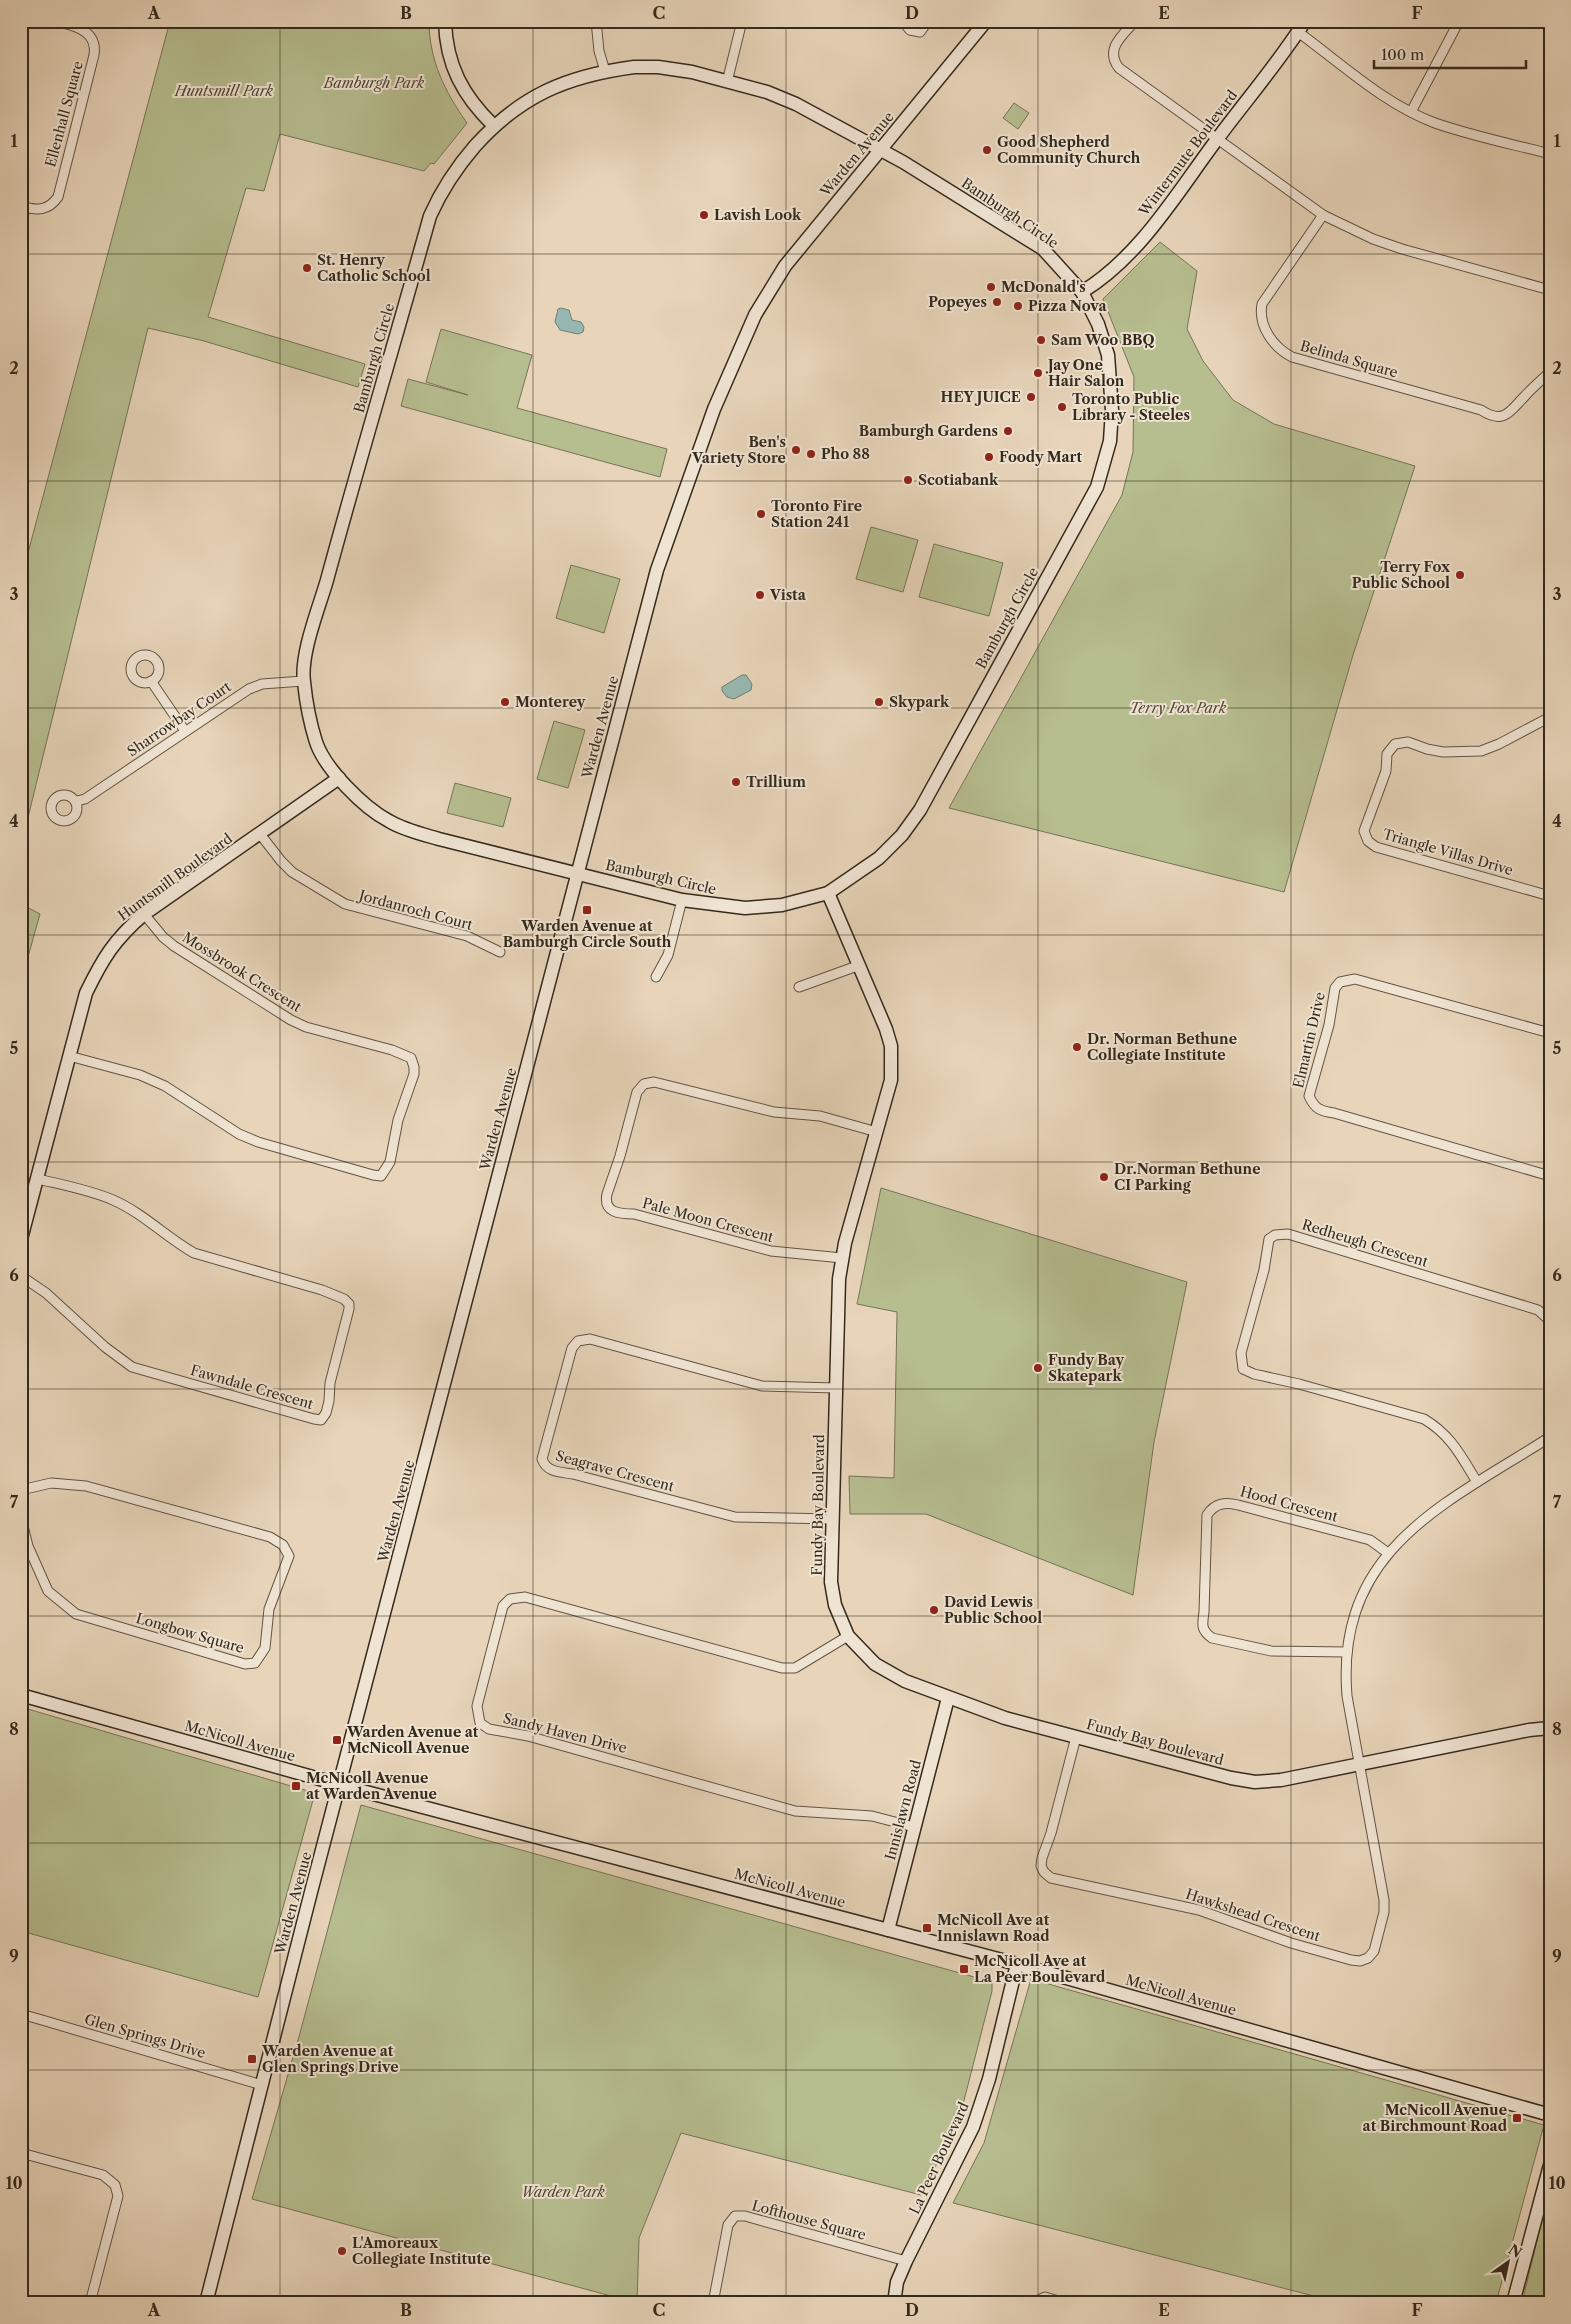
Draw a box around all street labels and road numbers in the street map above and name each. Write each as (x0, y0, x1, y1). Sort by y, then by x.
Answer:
street label: Ellenhall Square (41, 59, 87, 169)
street label: Wintermute Boulevard (1134, 86, 1241, 220)
street label: Warden Avenue (816, 108, 898, 201)
street label: Bamburgh Circle (958, 174, 1062, 252)
street label: Bamburgh Circle (350, 301, 398, 415)
street label: Belinda Square (1298, 336, 1400, 382)
street label: Bamburgh Circle (972, 564, 1042, 672)
street label: Warden Avenue (577, 674, 622, 781)
street label: Sharrowbay Court (124, 678, 234, 760)
street label: Triangle Villas Drive (1381, 825, 1515, 879)
street label: Huntsmill Boulevard (114, 829, 236, 925)
street label: Bamburgh Circle (604, 856, 718, 899)
street label: Jordanroch Court (355, 886, 475, 934)
street label: Mossbrook Crescent (179, 928, 305, 1016)
street label: Elmartin Drive (1289, 990, 1329, 1090)
street label: Warden Avenue (475, 1066, 520, 1173)
street label: Pale Moon Crescent (640, 1194, 776, 1246)
street label: Redheugh Crescent (1300, 1215, 1430, 1271)
street label: Fawndale Crescent (189, 1361, 316, 1413)
street label: Fundy Bay Boulevard (808, 1434, 828, 1576)
street label: Seagrave Crescent (554, 1447, 676, 1495)
street label: Warden Avenue (373, 1458, 418, 1565)
street label: Hood Crescent (1238, 1482, 1340, 1526)
street label: Longbow Square (134, 1609, 246, 1657)
street label: Sandy Haven Drive (501, 1709, 629, 1757)
street label: Fundy Bay Boulevard (1084, 1715, 1226, 1769)
street label: McNicoll Avenue (183, 1717, 297, 1765)
street label: Innislawn Road (881, 1757, 925, 1862)
street label: Warden Avenue (270, 1850, 315, 1957)
street label: McNicoll Avenue (733, 1865, 848, 1911)
street label: Hawkshead Crescent (1184, 1885, 1322, 1945)
street label: McNicoll Avenue (1124, 1971, 1238, 2019)
street label: Glen Springs Drive (82, 2010, 208, 2062)
street label: La Peer Boulevard (905, 2099, 973, 2217)
street label: Lofthouse Square (750, 2196, 868, 2244)

